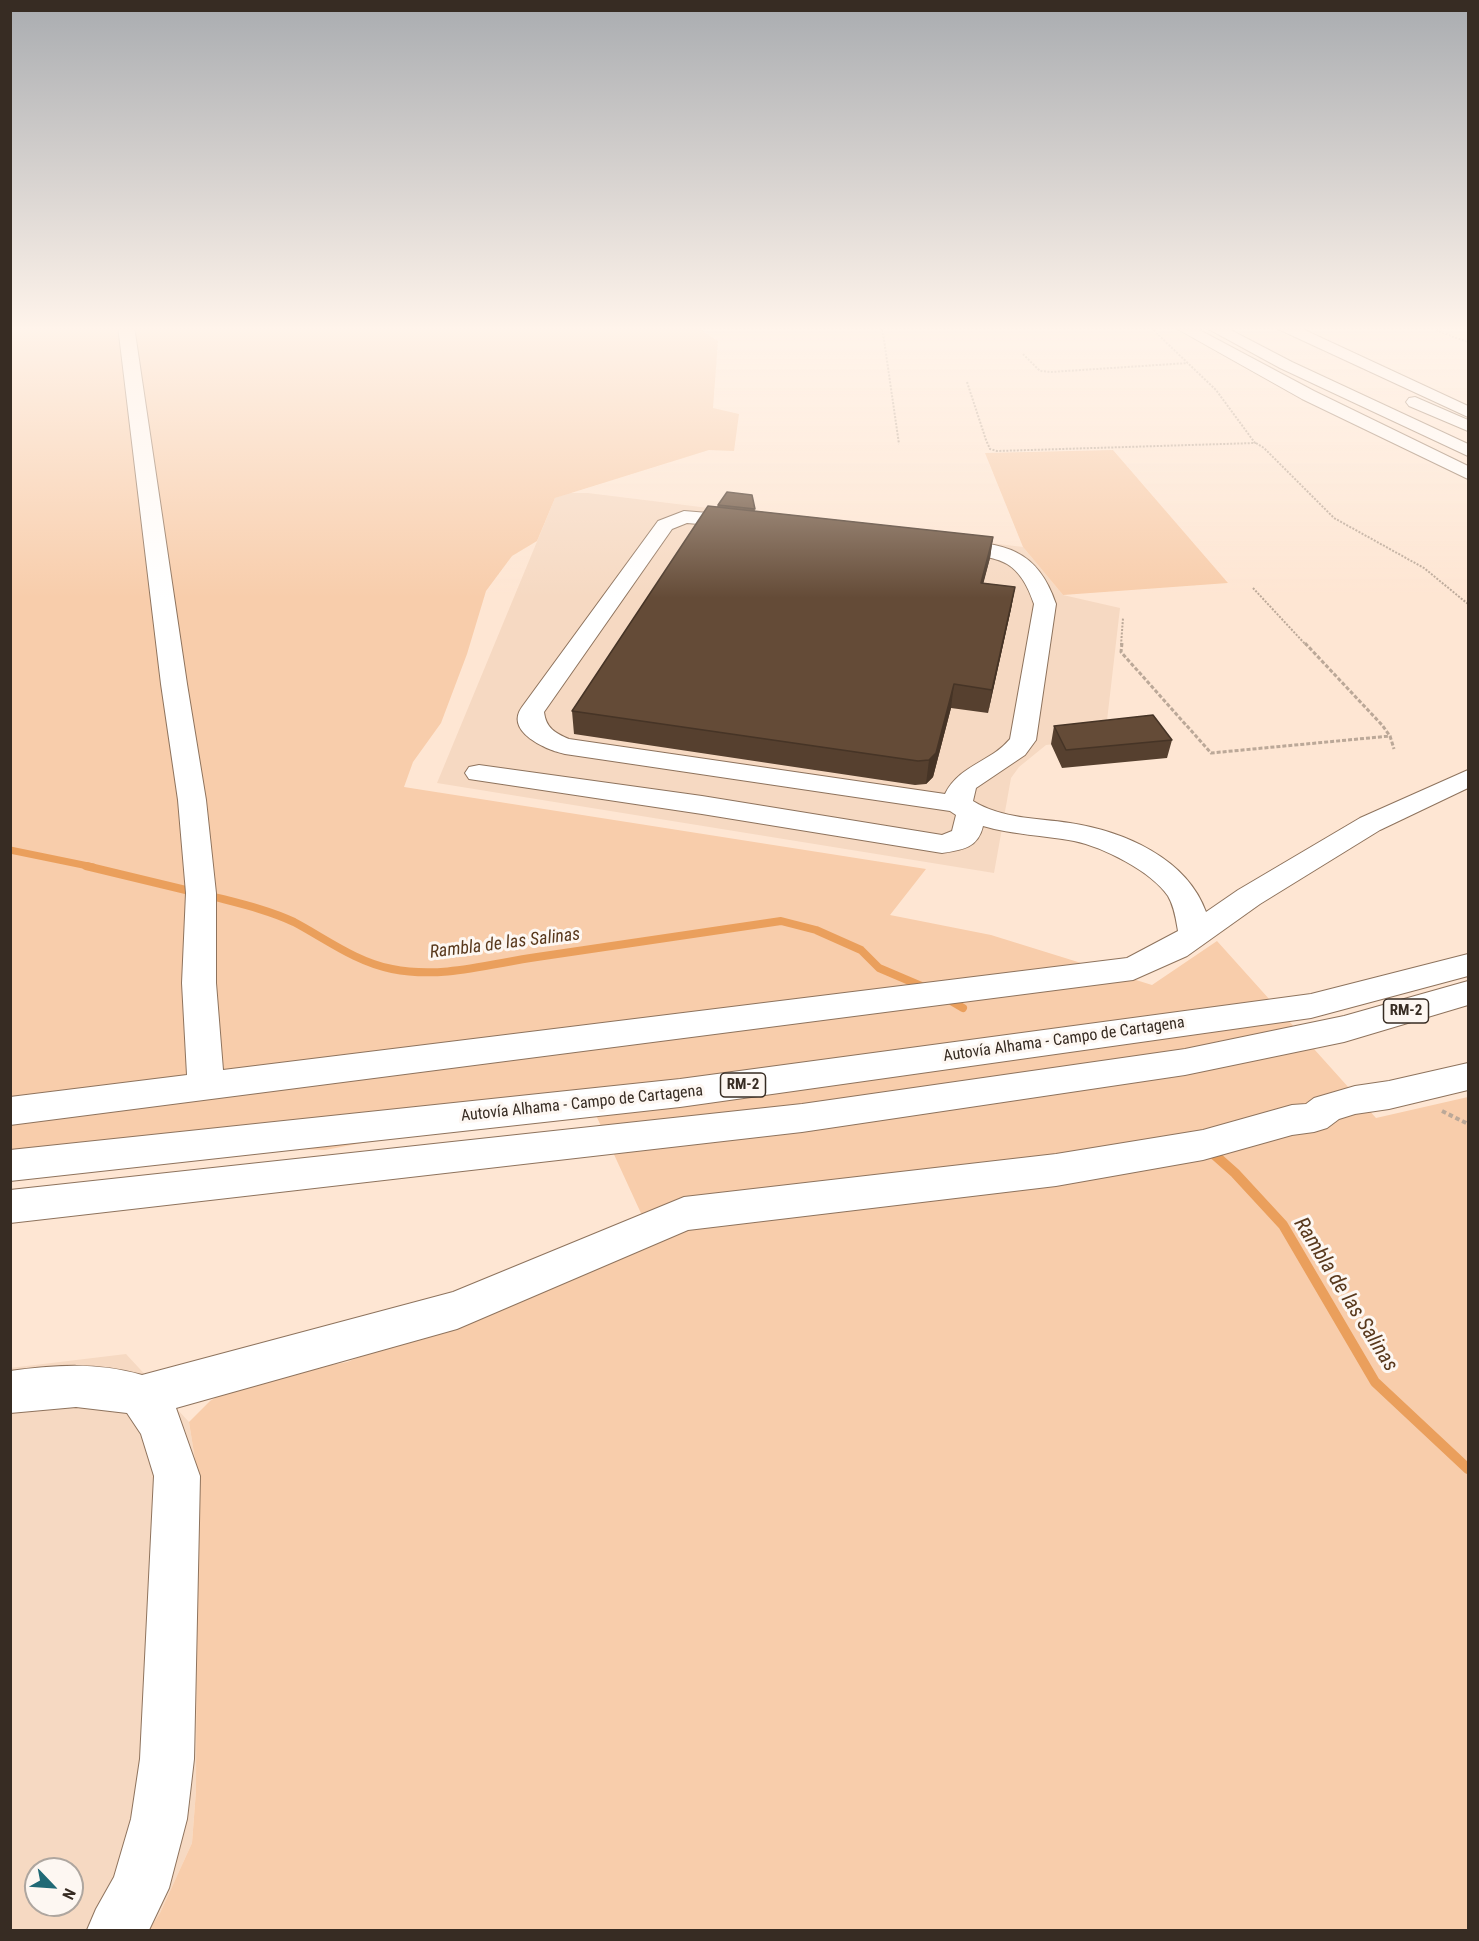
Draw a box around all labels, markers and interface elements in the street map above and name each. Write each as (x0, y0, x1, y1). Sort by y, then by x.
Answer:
water label: Rambla de las Salinas (429, 924, 581, 964)
road number: RM-2 (1384, 999, 1428, 1023)
street label: Autovía Alhama - Campo de Cartagena (942, 1014, 1186, 1066)
road number: RM-2 (720, 1073, 766, 1097)
street label: Autovía Alhama - Campo de Cartagena (460, 1082, 704, 1126)
water label: Rambla de las Salinas (1287, 1213, 1403, 1377)
north arrow (24, 1857, 84, 1917)
text: N (58, 1886, 80, 1902)

